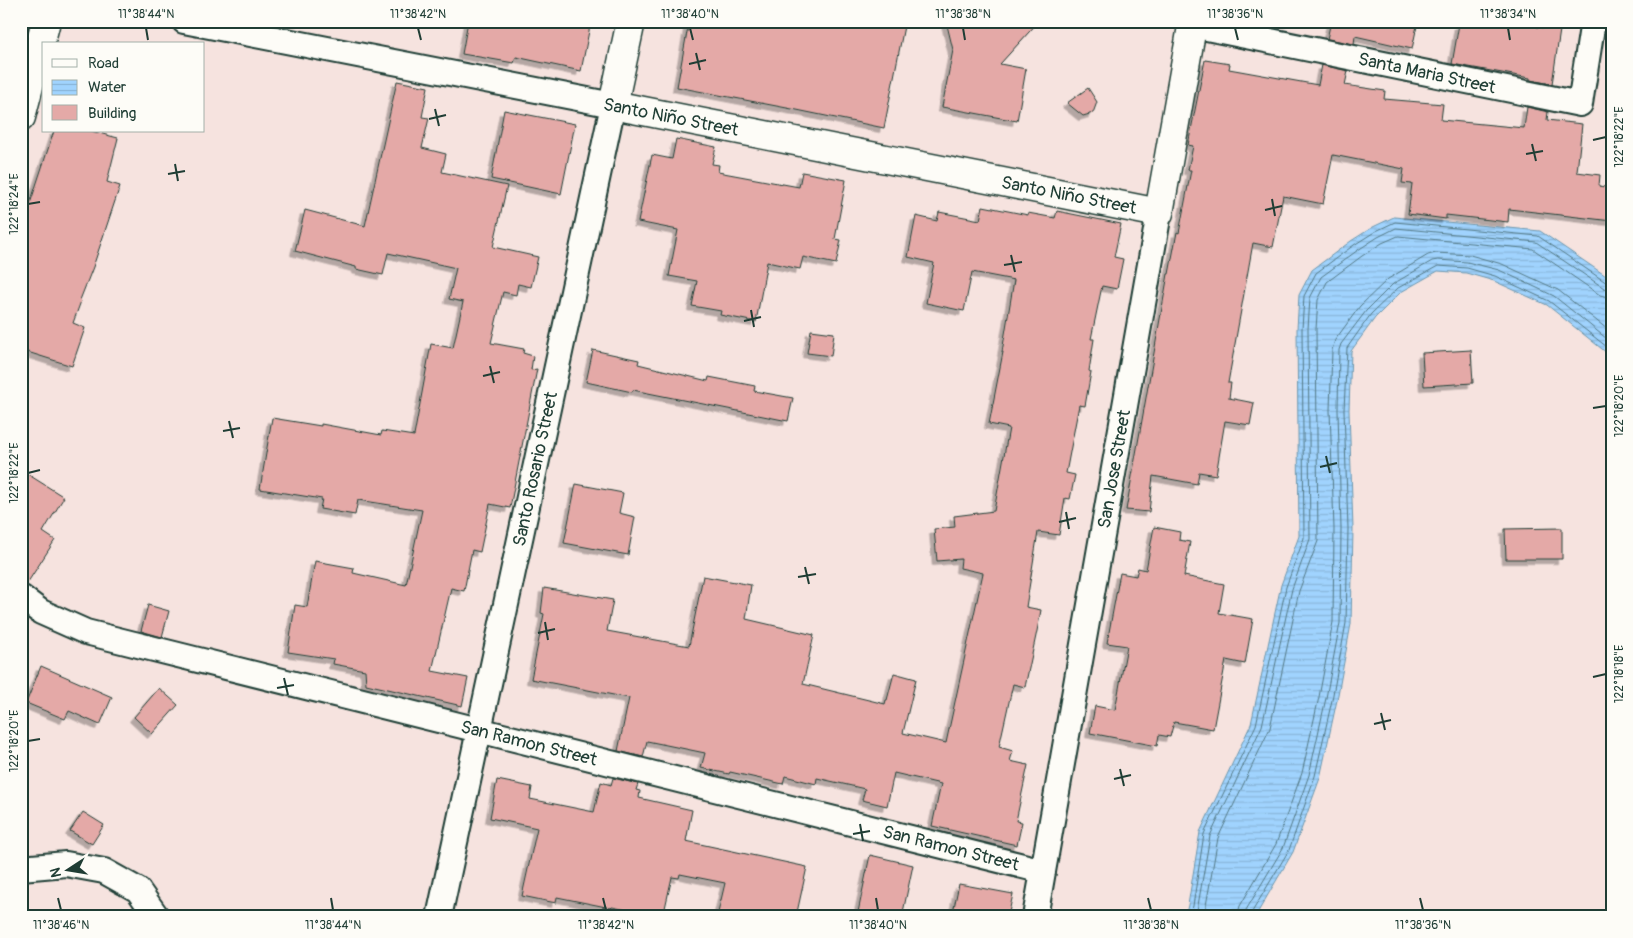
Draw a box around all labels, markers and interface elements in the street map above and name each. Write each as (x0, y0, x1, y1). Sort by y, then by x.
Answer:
text: 11°38'44"N (118, 7, 174, 22)
text: 11°38'42"N (390, 7, 446, 22)
text: 11°38'40"N (661, 7, 719, 22)
text: 11°38'38"N (935, 7, 991, 22)
text: 11°38'36"N (1207, 7, 1263, 22)
text: 11°38'34"N (1480, 7, 1536, 22)
legend (42, 42, 205, 132)
street label: Santa Maria Street (1356, 48, 1498, 99)
text: Road (88, 54, 119, 73)
text: Water (88, 78, 127, 97)
street label: Santo Niño Street (601, 93, 741, 142)
text: Building (88, 104, 136, 123)
text: 122°18'22"E (1612, 106, 1627, 168)
street label: Santo Niño Street (999, 171, 1139, 220)
text: 122°18'24"E (7, 173, 22, 235)
text: 122°18'20"E (1612, 375, 1627, 437)
street label: Santo Rosario Street (508, 389, 563, 549)
street label: San Jose Street (1093, 407, 1136, 530)
text: 122°18'22"E (7, 442, 22, 504)
text: 122°18'18"E (1612, 645, 1627, 703)
text: 122°18'20"E (7, 710, 22, 772)
street label: San Ramon Street (458, 715, 600, 772)
street label: San Ramon Street (880, 820, 1022, 877)
north arrow (42, 846, 92, 896)
text: N (46, 866, 65, 879)
text: 11°38'46"N (33, 918, 89, 933)
text: 11°38'44"N (305, 918, 361, 933)
text: 11°38'42"N (578, 918, 634, 933)
text: 11°38'40"N (849, 918, 907, 933)
text: 11°38'38"N (1123, 918, 1179, 933)
text: 11°38'36"N (1395, 918, 1451, 933)

